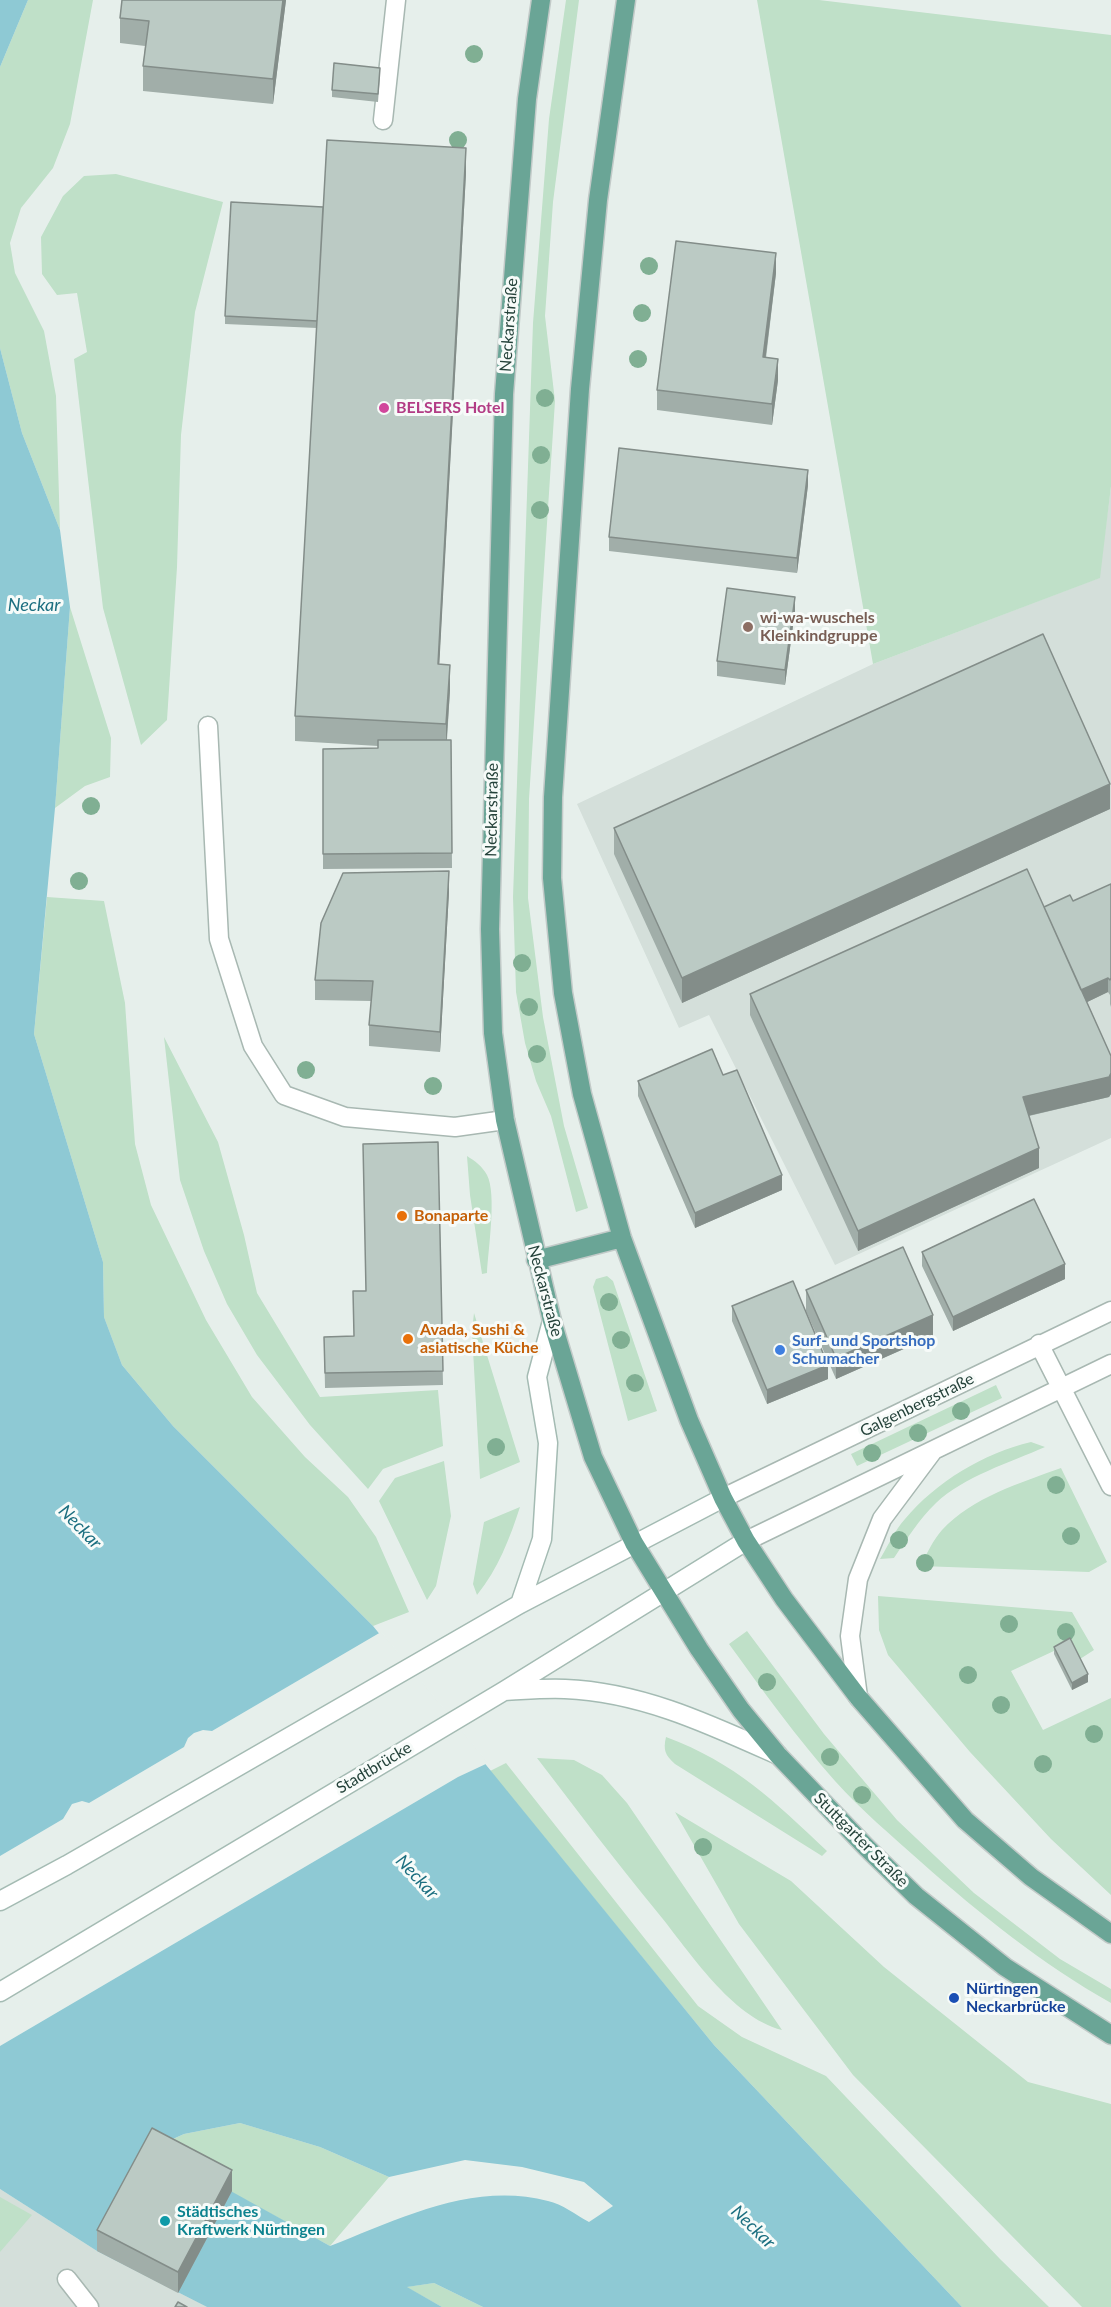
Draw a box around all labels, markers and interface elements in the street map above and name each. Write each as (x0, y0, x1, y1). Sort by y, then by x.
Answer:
street label: Neckarstraße (496, 277, 522, 373)
place label: BELSERS Hotel (396, 398, 504, 418)
marker: BELSERS Hotel (377, 401, 391, 415)
water label: Neckar (8, 594, 60, 616)
place label: wi-wa-wuschels Kleinkindgruppe (760, 608, 877, 646)
marker: wi-wa-wuschels Kleinkindgruppe (741, 620, 755, 634)
street label: Neckarstraße (482, 763, 502, 857)
place label: Bonaparte (414, 1206, 488, 1226)
marker: Bonaparte (395, 1209, 409, 1223)
street label: Neckarstraße (524, 1243, 566, 1339)
place label: Avada, Sushi & asiatische Küche (420, 1320, 539, 1358)
place label: Surf- und Sportshop Schumacher (792, 1331, 935, 1369)
marker: Avada, Sushi & asiatische Küche (401, 1332, 415, 1346)
marker: Surf- und Sportshop Schumacher (773, 1343, 787, 1357)
street label: Galgenbergstraße (857, 1369, 977, 1441)
water label: Neckar (54, 1501, 106, 1553)
street label: Stadtbrücke (333, 1738, 415, 1798)
street label: Stuttgarter Straße (810, 1789, 912, 1891)
water label: Neckar (391, 1850, 443, 1904)
place label: Nürtingen Neckarbrücke (966, 1979, 1065, 2017)
marker: Nürtingen Neckarbrücke (947, 1991, 961, 2005)
water label: Neckar (727, 2201, 779, 2253)
place label: Städtisches Kraftwerk Nürtingen (177, 2202, 325, 2240)
marker: Städtisches Kraftwerk Nürtingen (158, 2214, 172, 2228)

